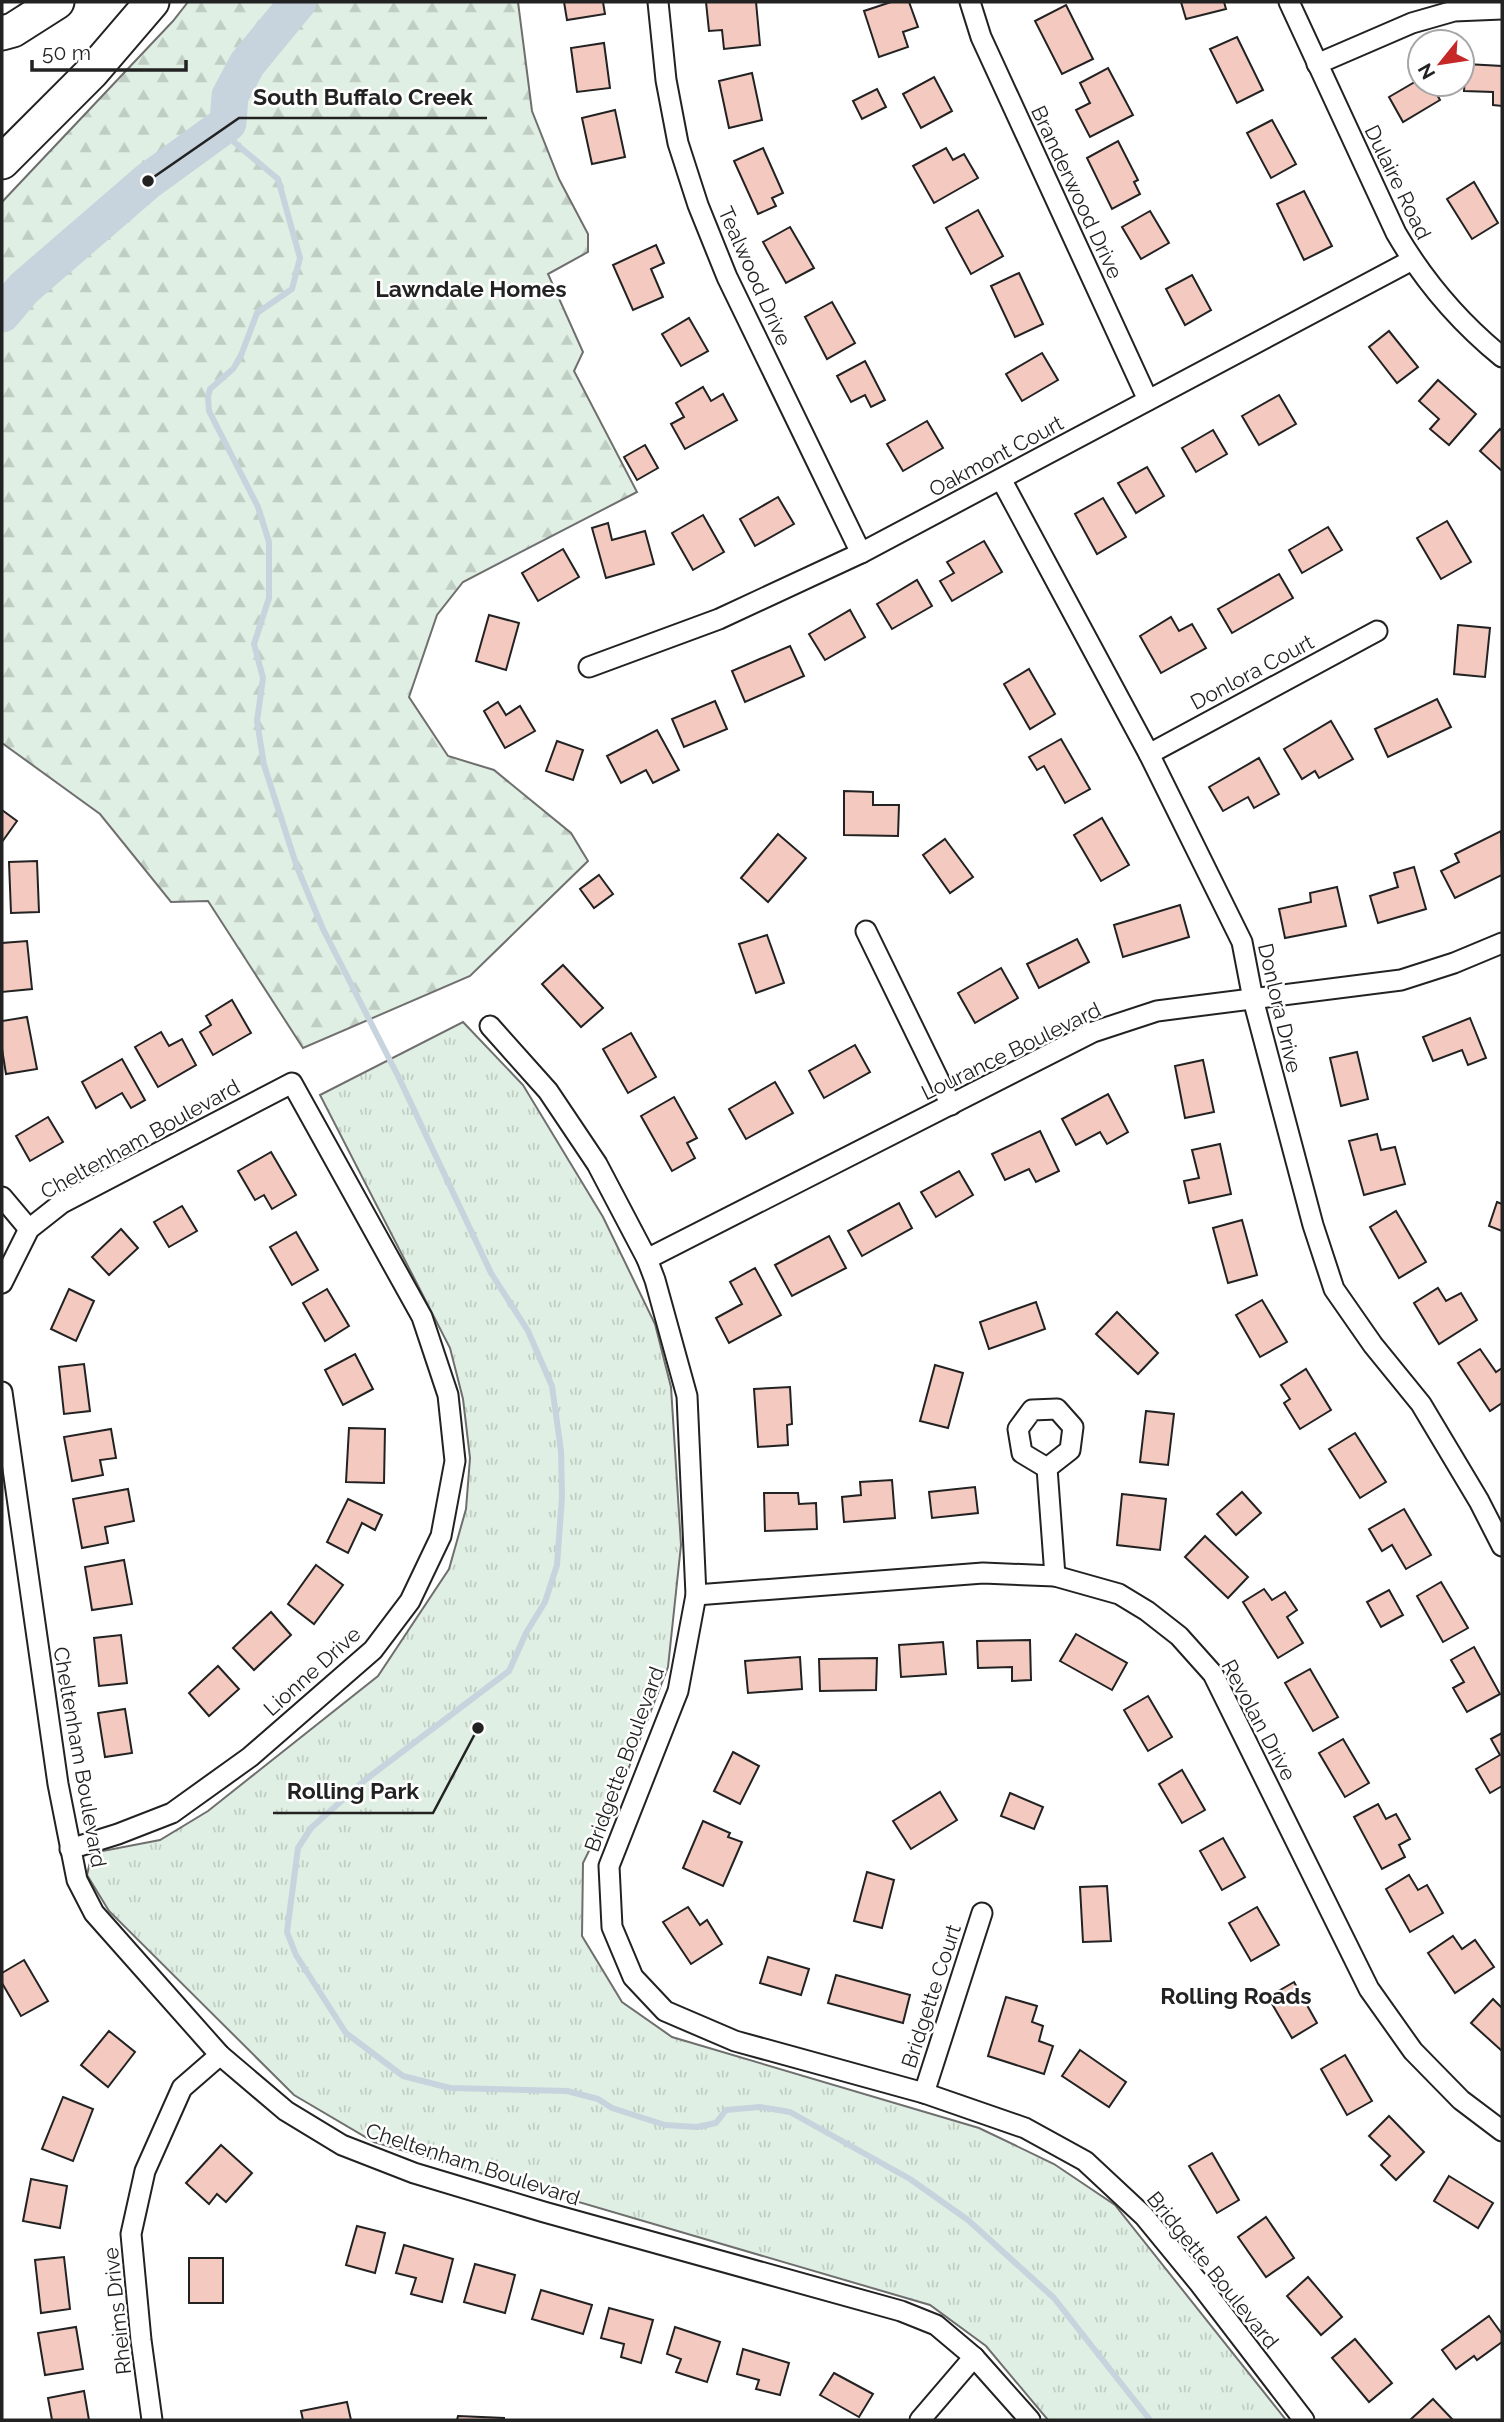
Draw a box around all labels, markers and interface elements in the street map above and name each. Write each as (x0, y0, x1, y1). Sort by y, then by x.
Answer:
scale bar (32, 28, 186, 72)
north arrow (1406, 28, 1476, 98)
text: 50 m (42, 40, 91, 65)
text: N (1413, 60, 1439, 83)
callout: South Buffalo Creek (239, 74, 487, 118)
text: South Buffalo Creek (253, 83, 473, 110)
street label: Branderwood Drive (1026, 102, 1128, 282)
street label: Dulaire Road (1360, 121, 1436, 243)
street label: Tealwood Drive (713, 202, 797, 350)
district label: Lawndale Homes (375, 275, 567, 302)
street label: Oakmont Court (925, 410, 1067, 502)
street label: Donlora Court (1186, 629, 1318, 715)
street label: Donlora Drive (1253, 941, 1307, 1075)
street label: Lourance Boulevard (917, 997, 1105, 1105)
street label: Cheltenham Boulevard (36, 1074, 244, 1204)
street label: Lionne Drive (258, 1621, 366, 1721)
street label: Cheltenham Boulevard (48, 1645, 112, 1869)
street label: Revolan Drive (1217, 1655, 1301, 1785)
street label: Bridgette Boulevard (579, 1663, 669, 1855)
callout: Rolling Park (273, 1769, 433, 1813)
text: Rolling Park (287, 1777, 419, 1804)
street label: Bridgette Court (896, 1921, 966, 2071)
district label: Rolling Roads (1160, 1982, 1312, 2009)
street label: Cheltenham Boulevard (363, 2118, 583, 2210)
street label: Bridgette Boulevard (1142, 2186, 1284, 2354)
street label: Rheims Drive (98, 2246, 136, 2376)

